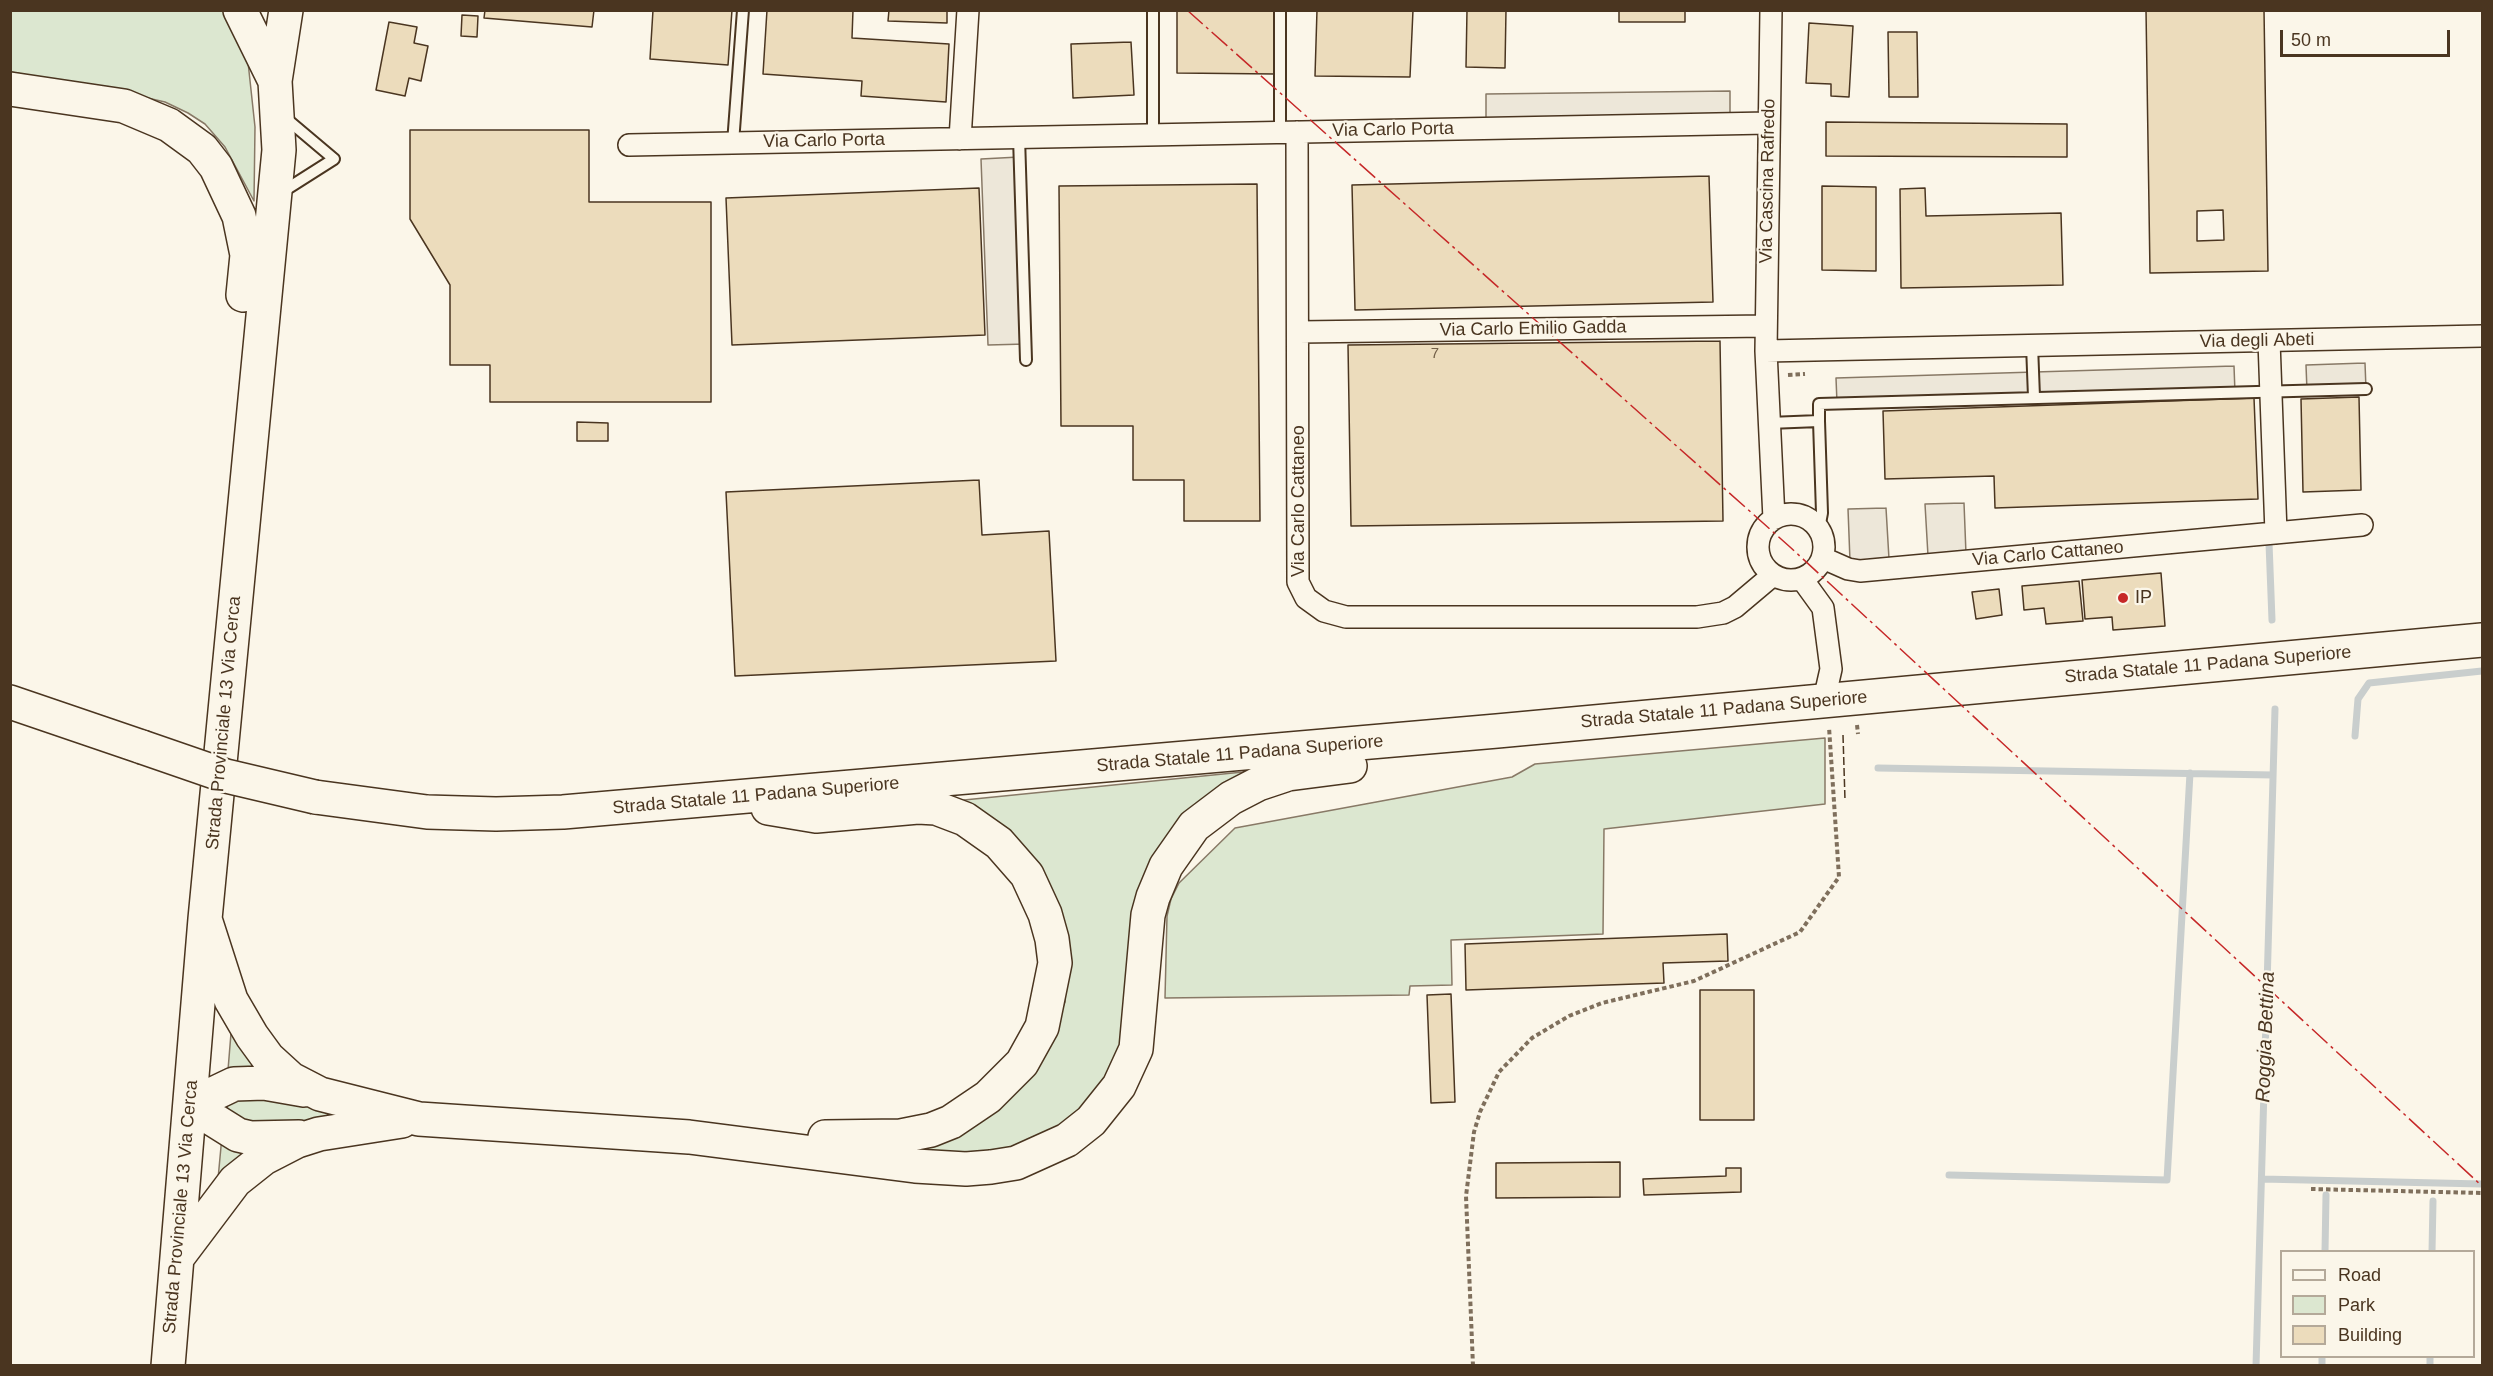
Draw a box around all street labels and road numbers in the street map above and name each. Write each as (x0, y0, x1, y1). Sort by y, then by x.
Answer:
street label: Via Cascina Rafredo (1756, 98, 1780, 264)
street label: Via Carlo Porta (1332, 118, 1454, 142)
street label: Via Carlo Porta (763, 129, 885, 153)
street label: Via Carlo Emilio Gadda (1439, 317, 1627, 341)
street label: Via degli Abeti (2199, 329, 2315, 353)
street label: Via Carlo Cattaneo (1288, 425, 1310, 577)
street label: Via Carlo Cattaneo (1971, 537, 2125, 571)
street label: Strada Provinciale 13 Via Cerca (202, 595, 246, 851)
street label: Strada Statale 11 Padana Superiore (2064, 642, 2352, 688)
street label: Strada Statale 11 Padana Superiore (1580, 687, 1868, 733)
street label: Strada Statale 11 Padana Superiore (1096, 731, 1384, 777)
street label: Strada Statale 11 Padana Superiore (612, 773, 900, 819)
street label: Strada Provinciale 13 Via Cerca (159, 1079, 203, 1335)

